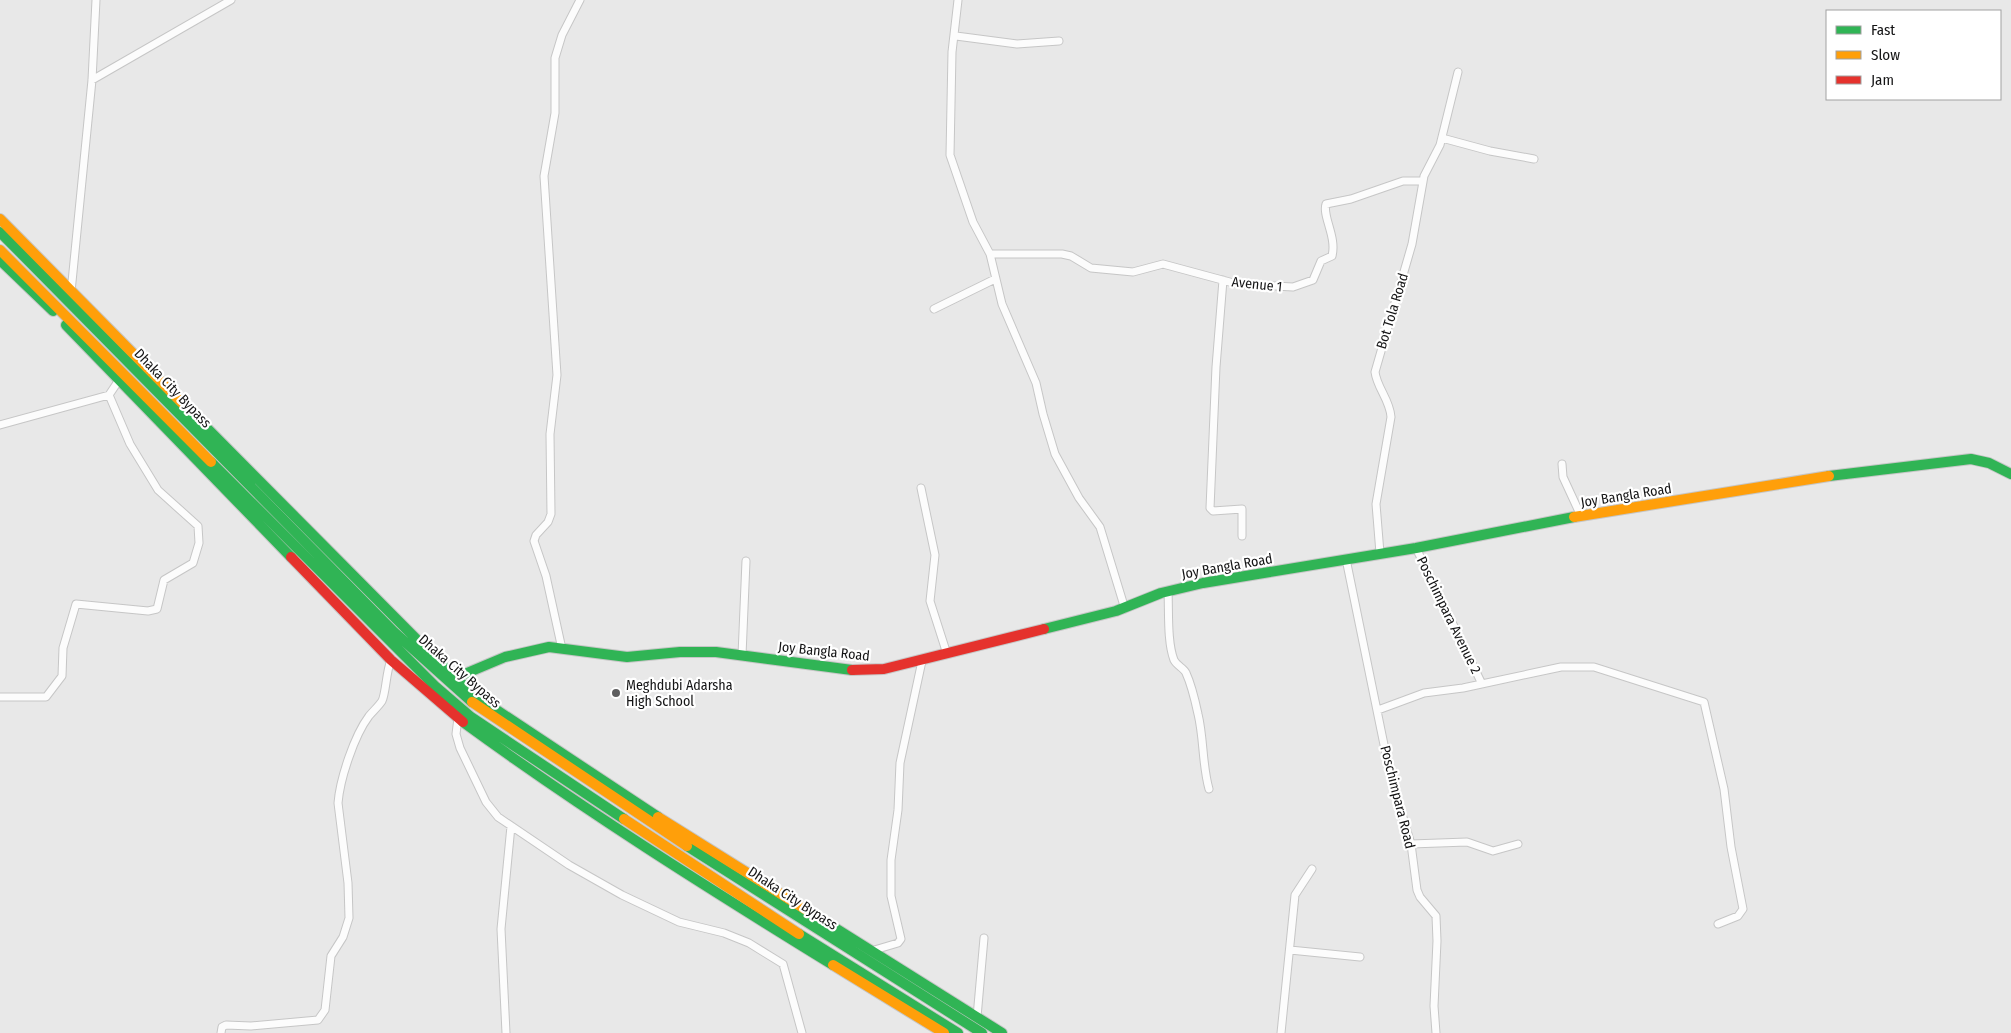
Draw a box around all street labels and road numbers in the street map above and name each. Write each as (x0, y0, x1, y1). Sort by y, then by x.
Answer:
street label: Bot Tola Road (1373, 271, 1412, 351)
street label: Avenue 1 (1231, 273, 1283, 296)
street label: Dhaka City Bypass (131, 345, 215, 431)
street label: Joy Bangla Road (1579, 480, 1673, 511)
street label: Joy Bangla Road (1180, 550, 1274, 583)
street label: Poschimpara Avenue 2 (1413, 554, 1484, 677)
street label: Dhaka City Bypass (415, 631, 504, 712)
street label: Joy Bangla Road (777, 638, 871, 665)
street label: Poschimpara Road (1376, 744, 1419, 850)
street label: Dhaka City Bypass (745, 863, 841, 934)

